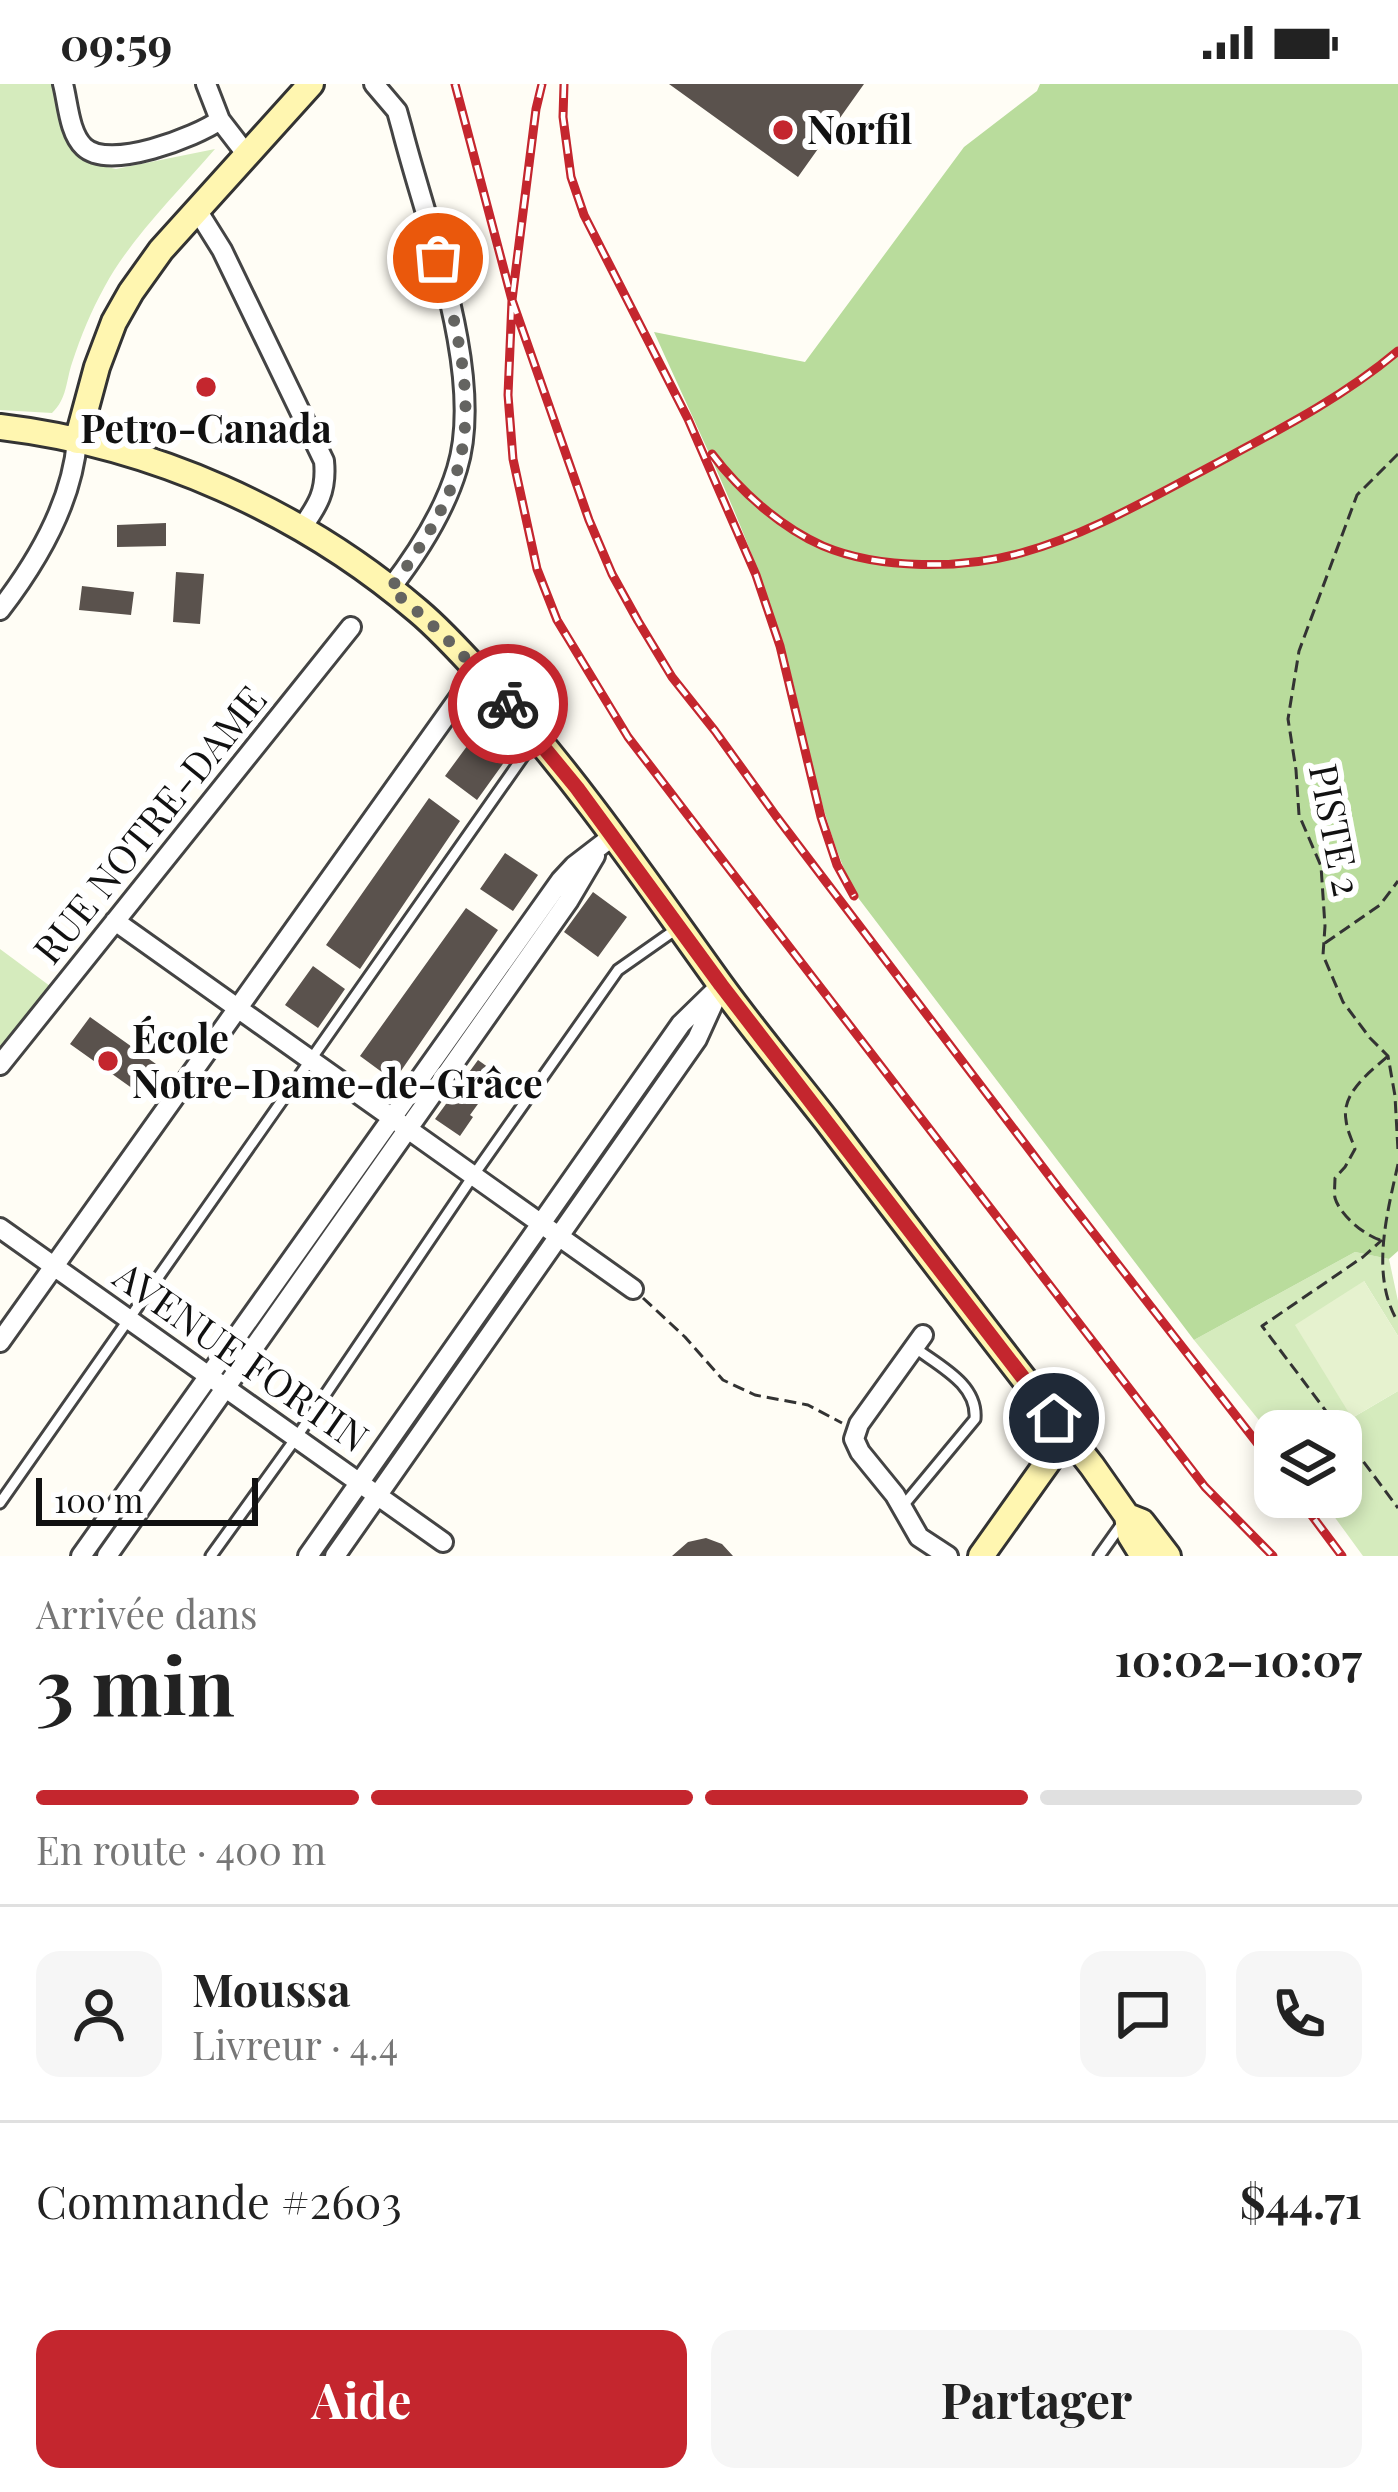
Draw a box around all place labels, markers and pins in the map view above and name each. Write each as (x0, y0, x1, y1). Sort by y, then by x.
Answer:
place label: Norfil (807, 102, 912, 154)
marker: Norfil (770, 117, 796, 143)
pin (387, 207, 489, 309)
marker: Petro-Canada (193, 374, 219, 400)
place label: Petro-Canada (80, 401, 332, 453)
place label: École Notre-Dame-de-Grâce (132, 1011, 543, 1108)
marker: École Notre-Dame-de-Grâce (95, 1048, 121, 1074)
pin (1003, 1367, 1105, 1469)

